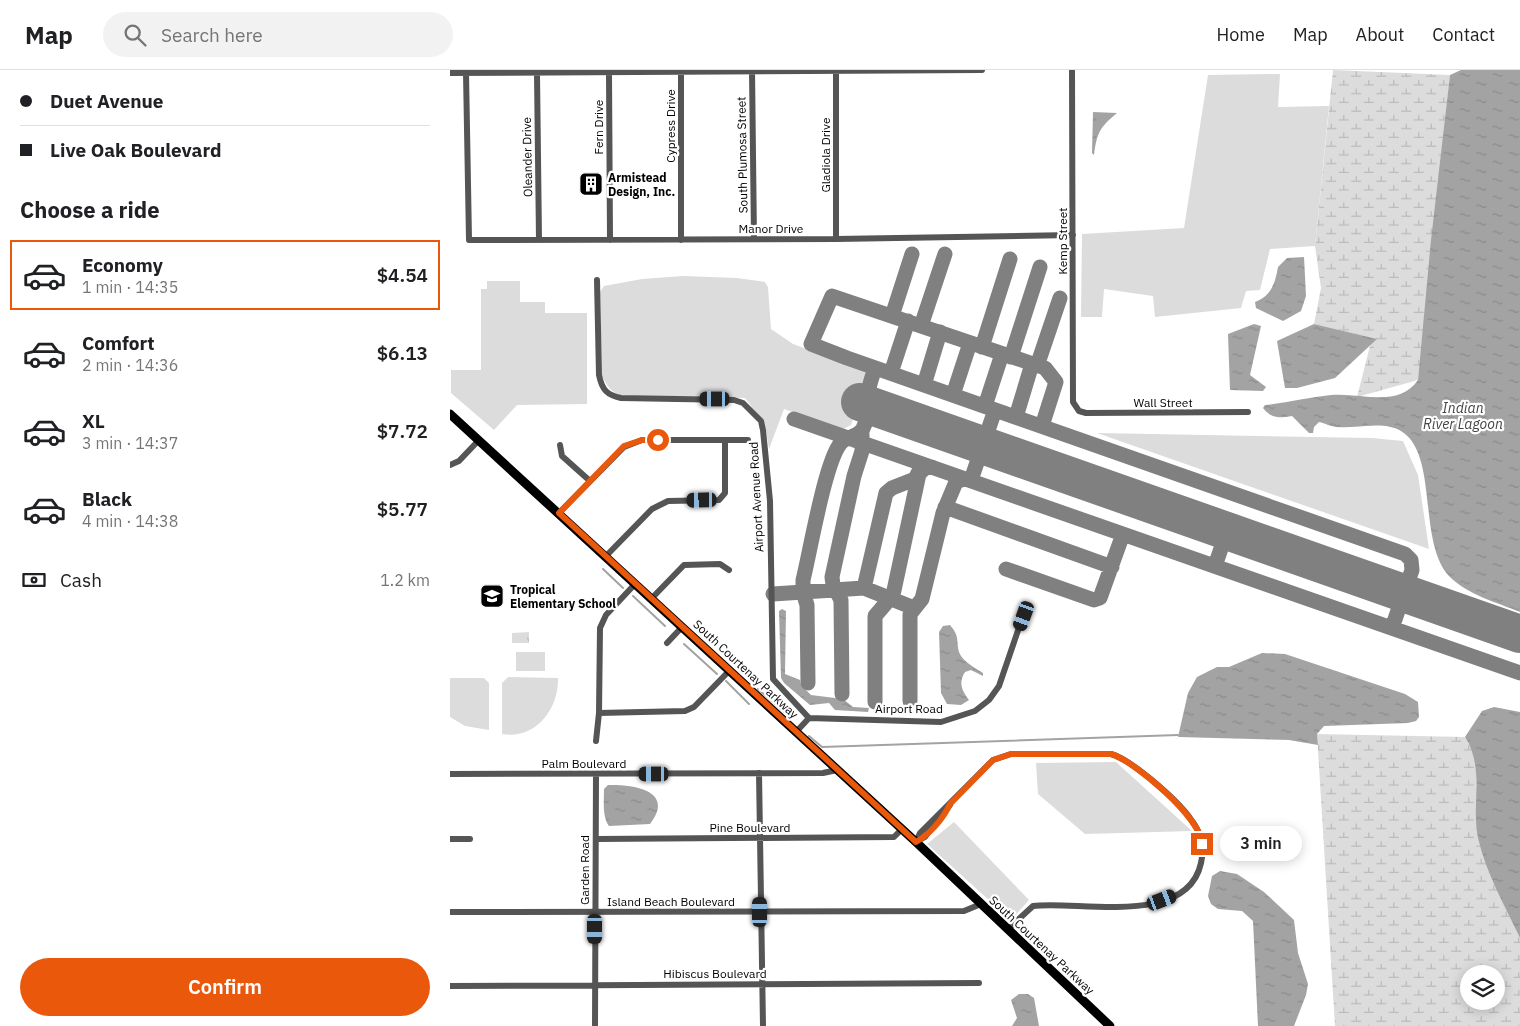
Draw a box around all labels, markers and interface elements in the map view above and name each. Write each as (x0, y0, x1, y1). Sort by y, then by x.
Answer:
search box (103, 12, 453, 57)
text: Map (25, 19, 73, 51)
icon: search (121, 21, 149, 49)
text: Search here (161, 23, 263, 47)
text: Home (1217, 23, 1265, 46)
text: Map (1293, 23, 1328, 46)
text: About (1356, 23, 1404, 46)
text: Contact (1432, 23, 1495, 46)
text: Duet Avenue (50, 89, 164, 113)
street label: Cypress Drive (663, 89, 678, 163)
street label: South Plumosa Street (733, 96, 751, 214)
street label: Fern Drive (591, 99, 606, 154)
street label: Oleander Drive (519, 116, 535, 197)
street label: Gladiola Drive (818, 117, 833, 193)
text: Live Oak Boulevard (50, 138, 222, 162)
place label: Armistead Design, Inc. (608, 170, 675, 199)
building icon: Armistead Design, Inc. (578, 171, 604, 197)
text: Choose a ride (20, 195, 160, 224)
street label: Kemp Street (1055, 207, 1070, 275)
street label: Manor Drive (739, 221, 804, 236)
icon: car (22, 253, 67, 298)
text: Economy (82, 253, 163, 277)
text: $4.54 (377, 263, 428, 287)
text: 1 min · 14:35 (82, 277, 178, 297)
icon: car (22, 331, 67, 376)
text: Comfort (82, 331, 155, 355)
text: $6.13 (377, 341, 428, 365)
text: 2 min · 14:36 (82, 355, 178, 375)
car (700, 392, 730, 407)
street label: Wall Street (1133, 395, 1193, 410)
water label: Indian River Lagoon (1423, 399, 1503, 433)
icon: car (22, 409, 67, 454)
text: XL (82, 409, 105, 433)
text: $7.72 (377, 419, 428, 443)
route start (647, 429, 669, 451)
text: 3 min · 14:37 (82, 433, 178, 453)
street label: Airport Avenue Road (746, 441, 766, 553)
icon: car (22, 487, 67, 532)
text: Black (82, 487, 132, 511)
car (686, 492, 717, 508)
text: $5.77 (377, 497, 428, 521)
text: 4 min · 14:38 (82, 511, 178, 531)
icon: cash (20, 566, 48, 594)
text: Cash (60, 568, 102, 592)
text: 1.2 km (380, 570, 430, 590)
place label: Tropical Elementary School (510, 582, 616, 611)
school or university icon: Tropical Elementary School (479, 583, 505, 609)
car (1011, 599, 1036, 633)
street label: South Courtenay Parkway (690, 616, 802, 722)
street label: Airport Road (875, 701, 943, 716)
street label: Palm Boulevard (542, 756, 626, 771)
car (639, 767, 669, 782)
street label: Pine Boulevard (709, 820, 791, 835)
callout: 3 min (1220, 826, 1302, 862)
route end (1191, 833, 1213, 855)
text: 3 min (1240, 833, 1282, 853)
street label: Garden Road (577, 835, 592, 905)
car (1145, 888, 1178, 912)
street label: South Courtenay Parkway (986, 892, 1098, 998)
street label: Island Beach Boulevard (607, 894, 735, 909)
car (752, 897, 767, 927)
car (587, 914, 602, 944)
button: Confirm (20, 958, 430, 1016)
map controls (1460, 965, 1505, 1010)
button: layers (1460, 965, 1505, 1010)
street label: Hibiscus Boulevard (663, 966, 767, 981)

